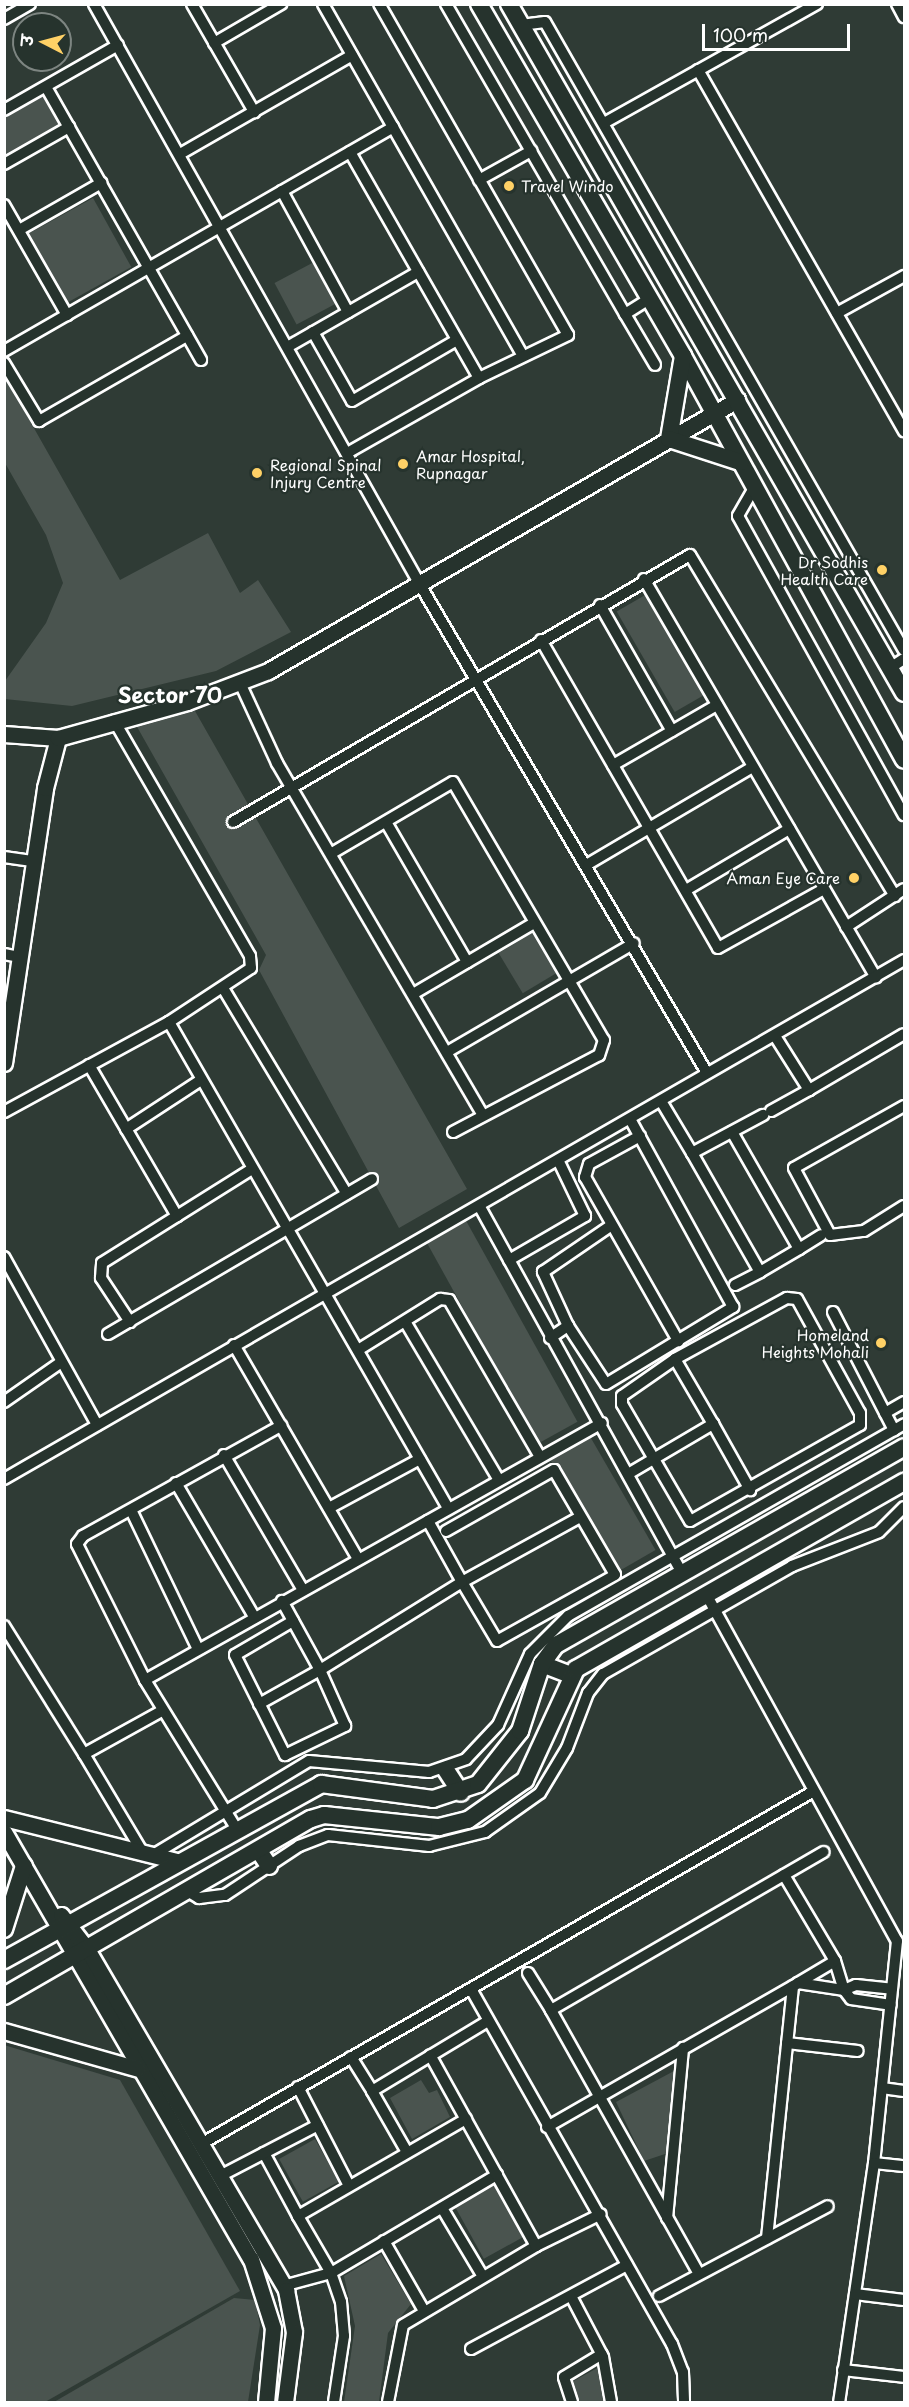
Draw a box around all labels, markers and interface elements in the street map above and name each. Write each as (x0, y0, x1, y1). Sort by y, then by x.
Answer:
north arrow (12, 12, 72, 72)
scale bar (705, 12, 854, 50)
text: 100 m (713, 21, 768, 48)
text: उ (14, 34, 39, 47)
place label: Travel Windo (521, 177, 616, 195)
marker: Travel Windo (502, 179, 516, 193)
place label: Amar Hospital, Rupnagar (416, 446, 526, 481)
place label: Regional Spinal Injury Centre (270, 455, 381, 490)
marker: Amar Hospital, Rupnagar (394, 455, 412, 473)
marker: Regional Spinal Injury Centre (248, 464, 266, 482)
place label: Dr Sodhis Health Care (780, 552, 868, 587)
marker: Dr Sodhis Health Care (873, 561, 891, 579)
district label: Sector 70 (118, 681, 222, 707)
place label: Aman Eye Care (726, 869, 840, 887)
marker: Aman Eye Care (845, 869, 863, 887)
place label: Homeland Heights Mohali (761, 1325, 869, 1360)
marker: Homeland Heights Mohali (874, 1336, 888, 1350)

